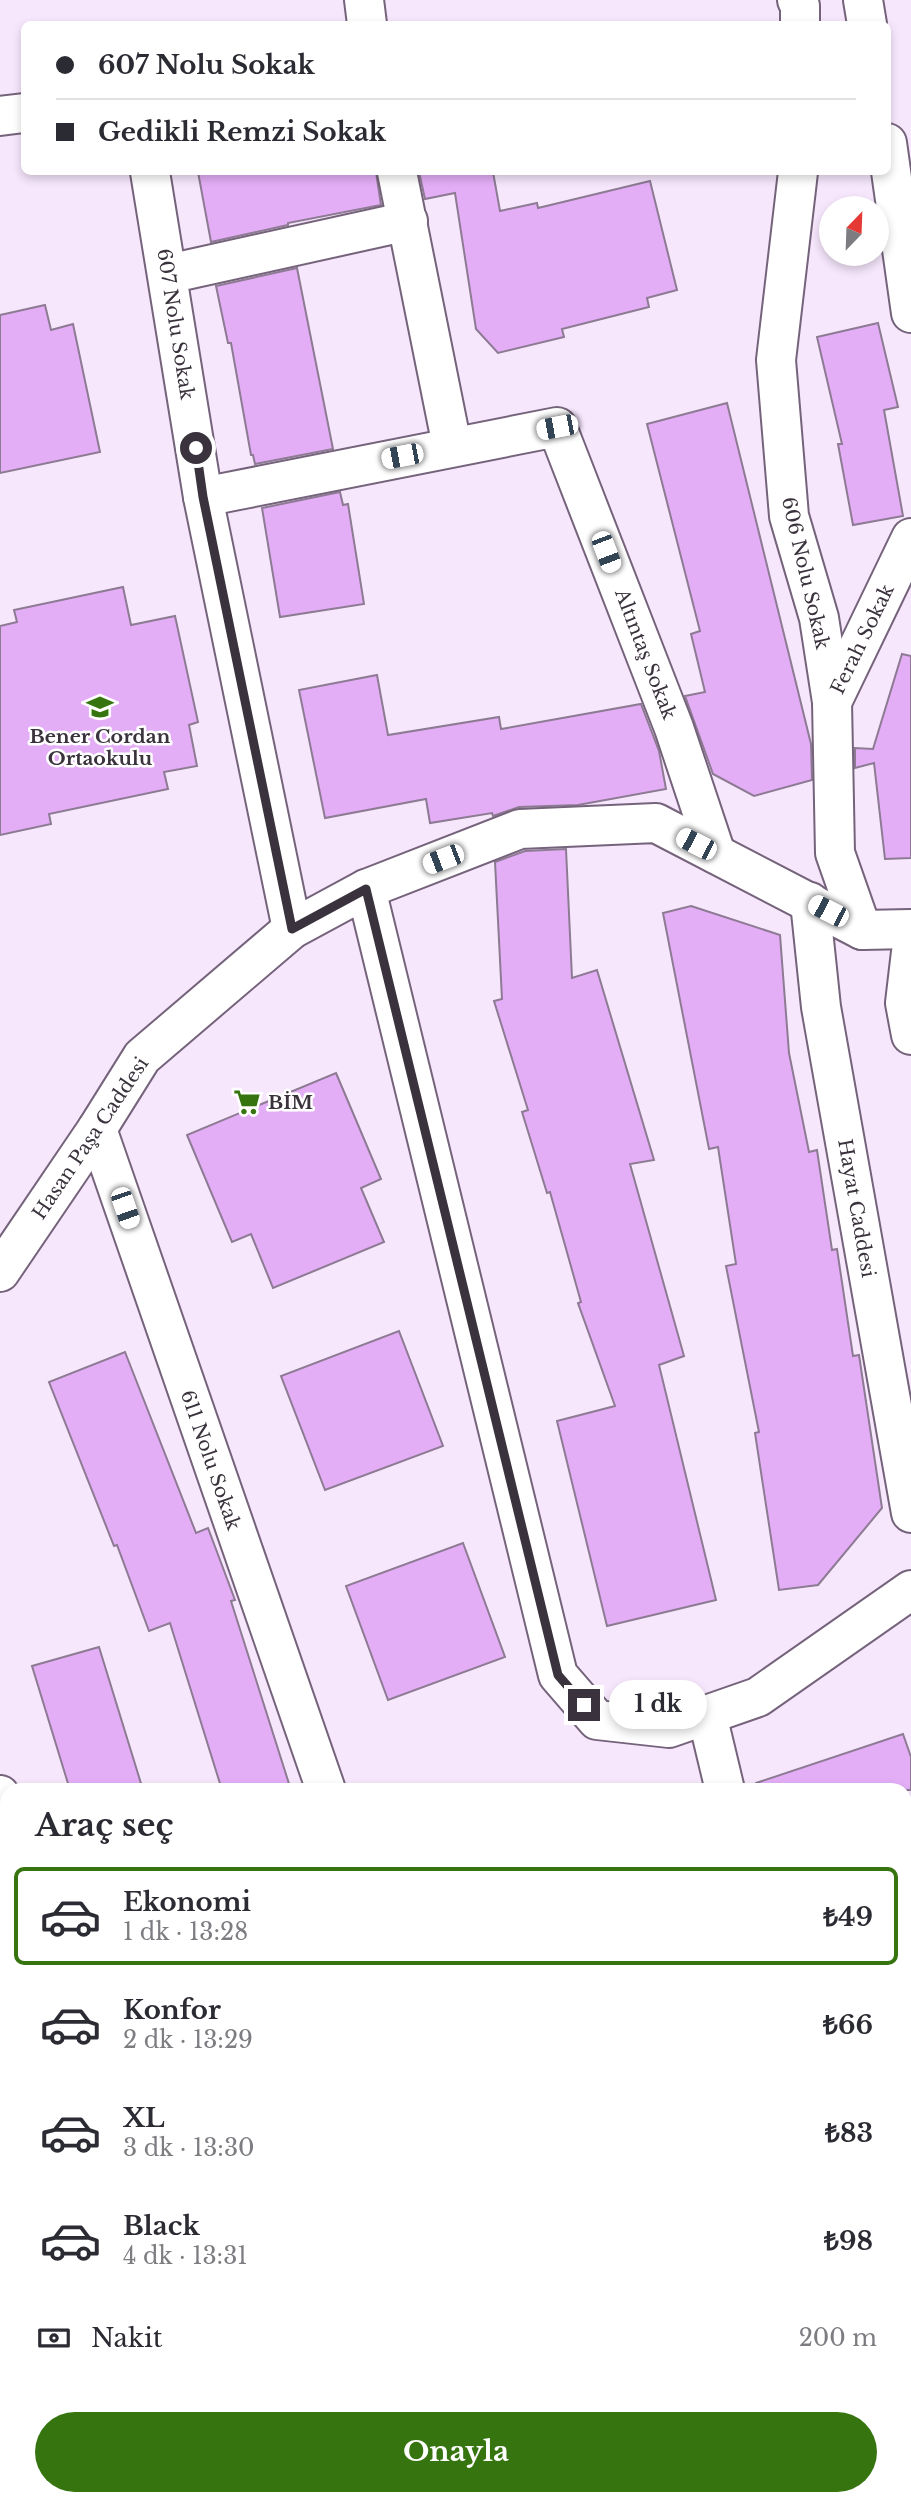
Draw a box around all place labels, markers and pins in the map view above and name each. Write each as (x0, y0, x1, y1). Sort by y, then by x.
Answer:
school or university icon: Bener Cordan Ortaokulu (85, 692, 115, 722)
place label: Bener Cordan Ortaokulu (30, 725, 171, 770)
supermarket icon: BİM (232, 1087, 262, 1117)
place label: BİM (268, 1091, 313, 1114)

